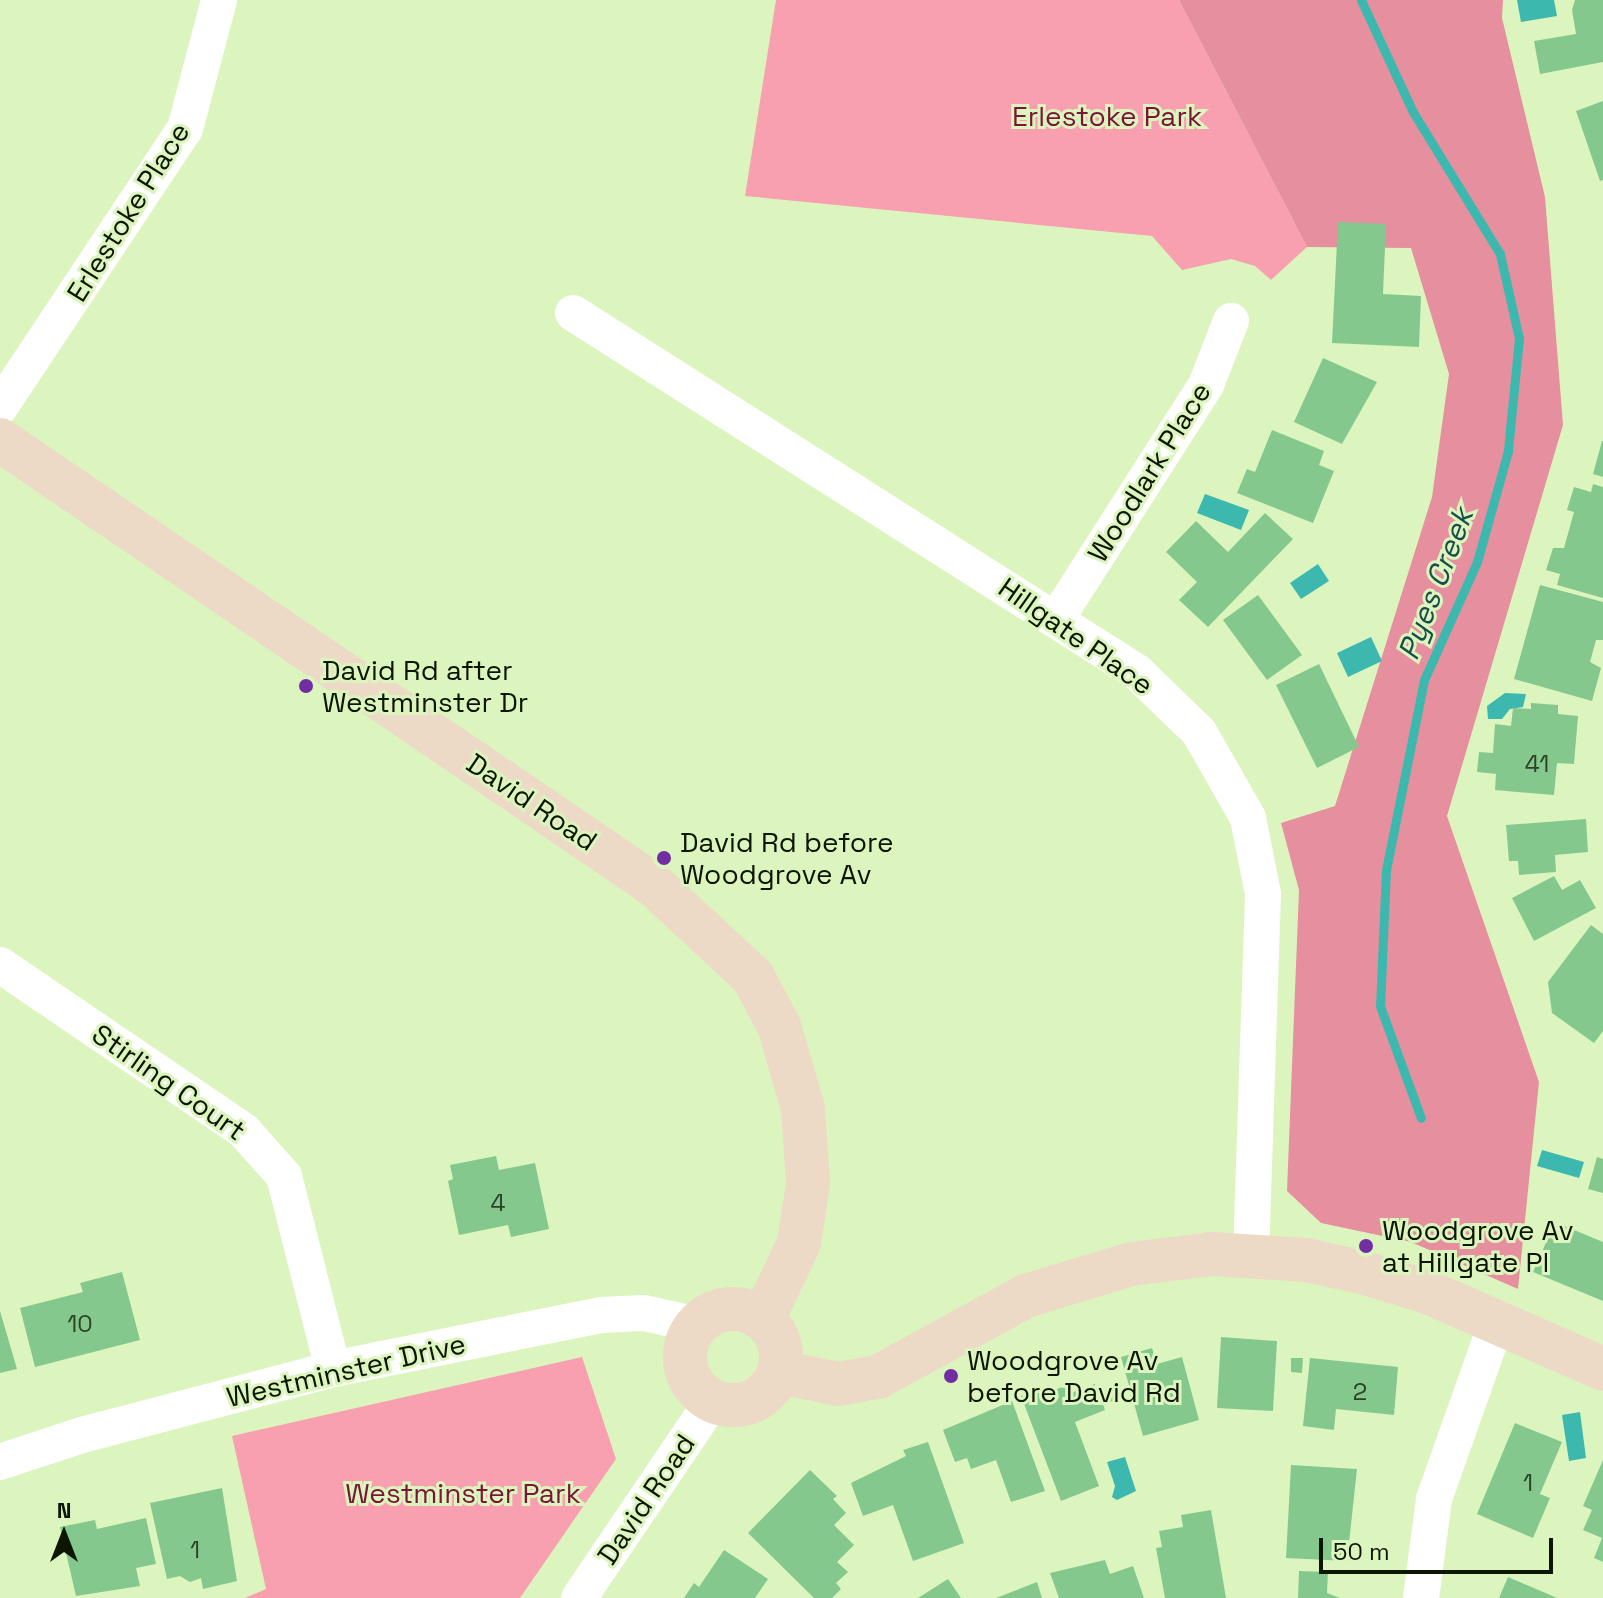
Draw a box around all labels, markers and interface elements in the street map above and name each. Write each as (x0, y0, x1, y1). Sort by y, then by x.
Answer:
park label: Erlestoke Park (1012, 99, 1202, 133)
street label: Erlestoke Place (60, 116, 196, 308)
street label: Woodlark Place (1080, 376, 1218, 568)
water label: Pyes Creek (1391, 503, 1481, 665)
street label: Hillgate Place (992, 570, 1160, 702)
place label: David Rd after Westminster Dr (322, 653, 528, 719)
marker: David Rd after Westminster Dr (297, 677, 315, 695)
street label: David Road (461, 746, 603, 858)
house number: 41 (1525, 750, 1549, 778)
place label: David Rd before Woodgrove Av (680, 825, 894, 891)
marker: David Rd before Woodgrove Av (655, 849, 673, 867)
street label: Stirling Court (86, 1017, 252, 1147)
house number: 4 (491, 1189, 505, 1217)
place label: Woodgrove Av at Hillgate Pl (1382, 1213, 1574, 1279)
marker: Woodgrove Av at Hillgate Pl (1357, 1237, 1375, 1255)
house number: 10 (67, 1310, 93, 1338)
street label: Westminster Drive (223, 1326, 469, 1414)
place label: Woodgrove Av before David Rd (967, 1343, 1181, 1409)
marker: Woodgrove Av before David Rd (942, 1367, 960, 1385)
house number: 2 (1353, 1378, 1367, 1406)
street label: David Road (590, 1428, 702, 1570)
house number: 1 (1523, 1469, 1533, 1497)
park label: Westminster Park (345, 1476, 581, 1510)
north arrow (24, 1494, 104, 1574)
text: N (57, 1496, 71, 1524)
scale bar (1323, 1522, 1557, 1572)
house number: 1 (190, 1536, 200, 1564)
text: 50 m (1333, 1536, 1390, 1567)

